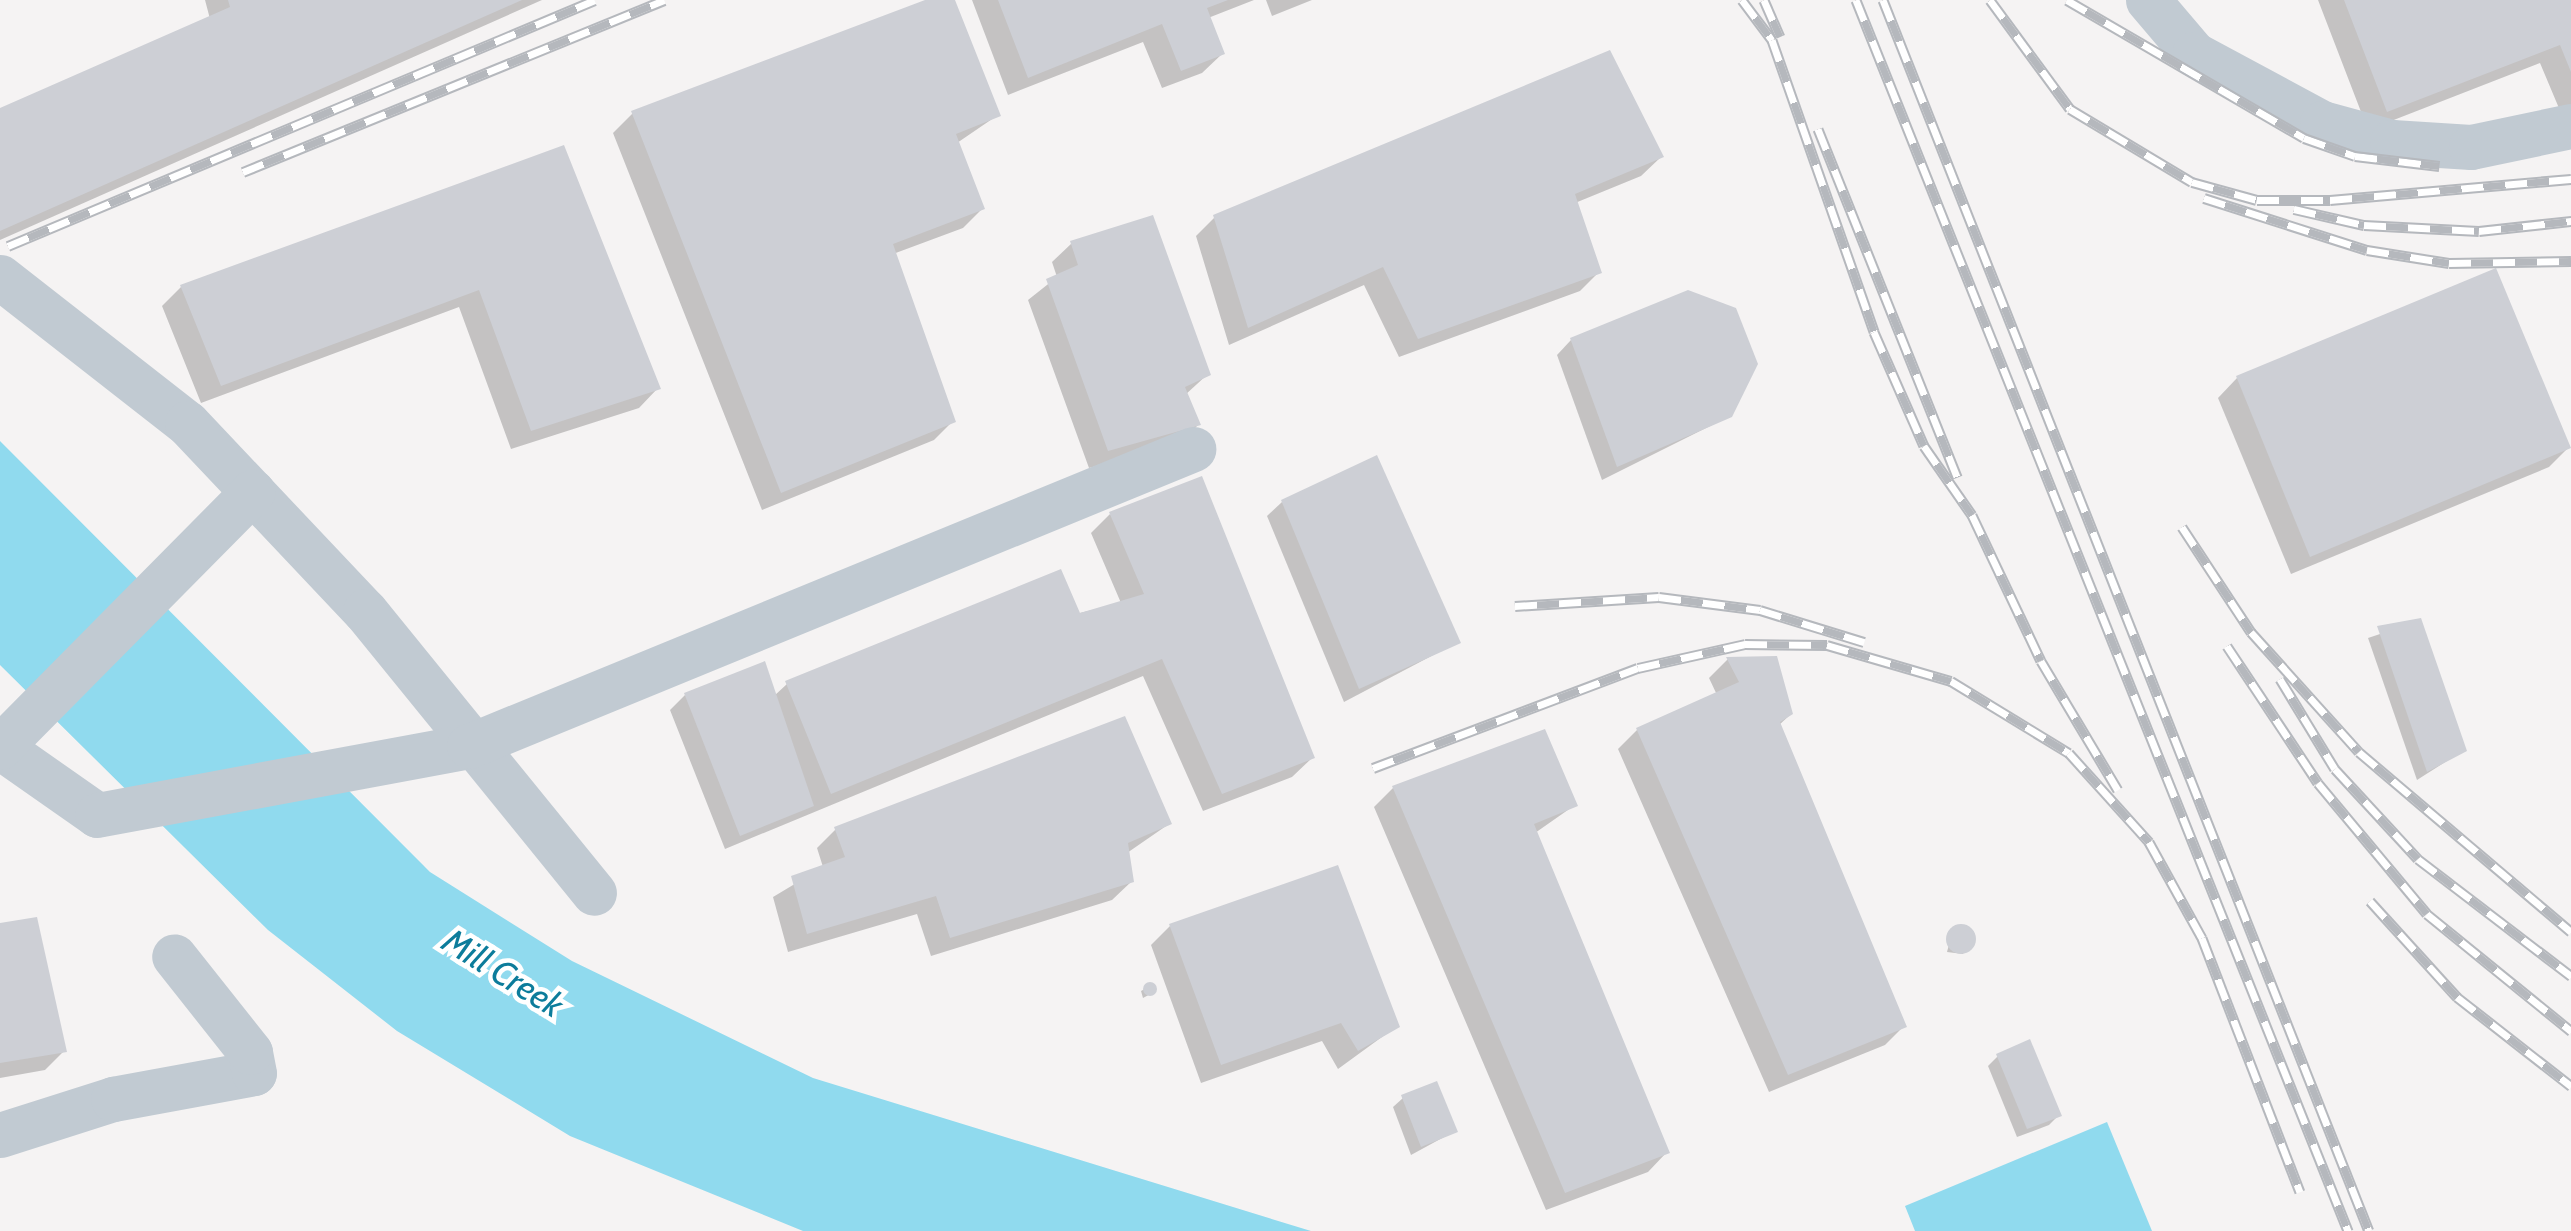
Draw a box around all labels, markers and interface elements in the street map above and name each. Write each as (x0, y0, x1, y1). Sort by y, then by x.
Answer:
water label: Mill Creek (435, 920, 571, 1026)

